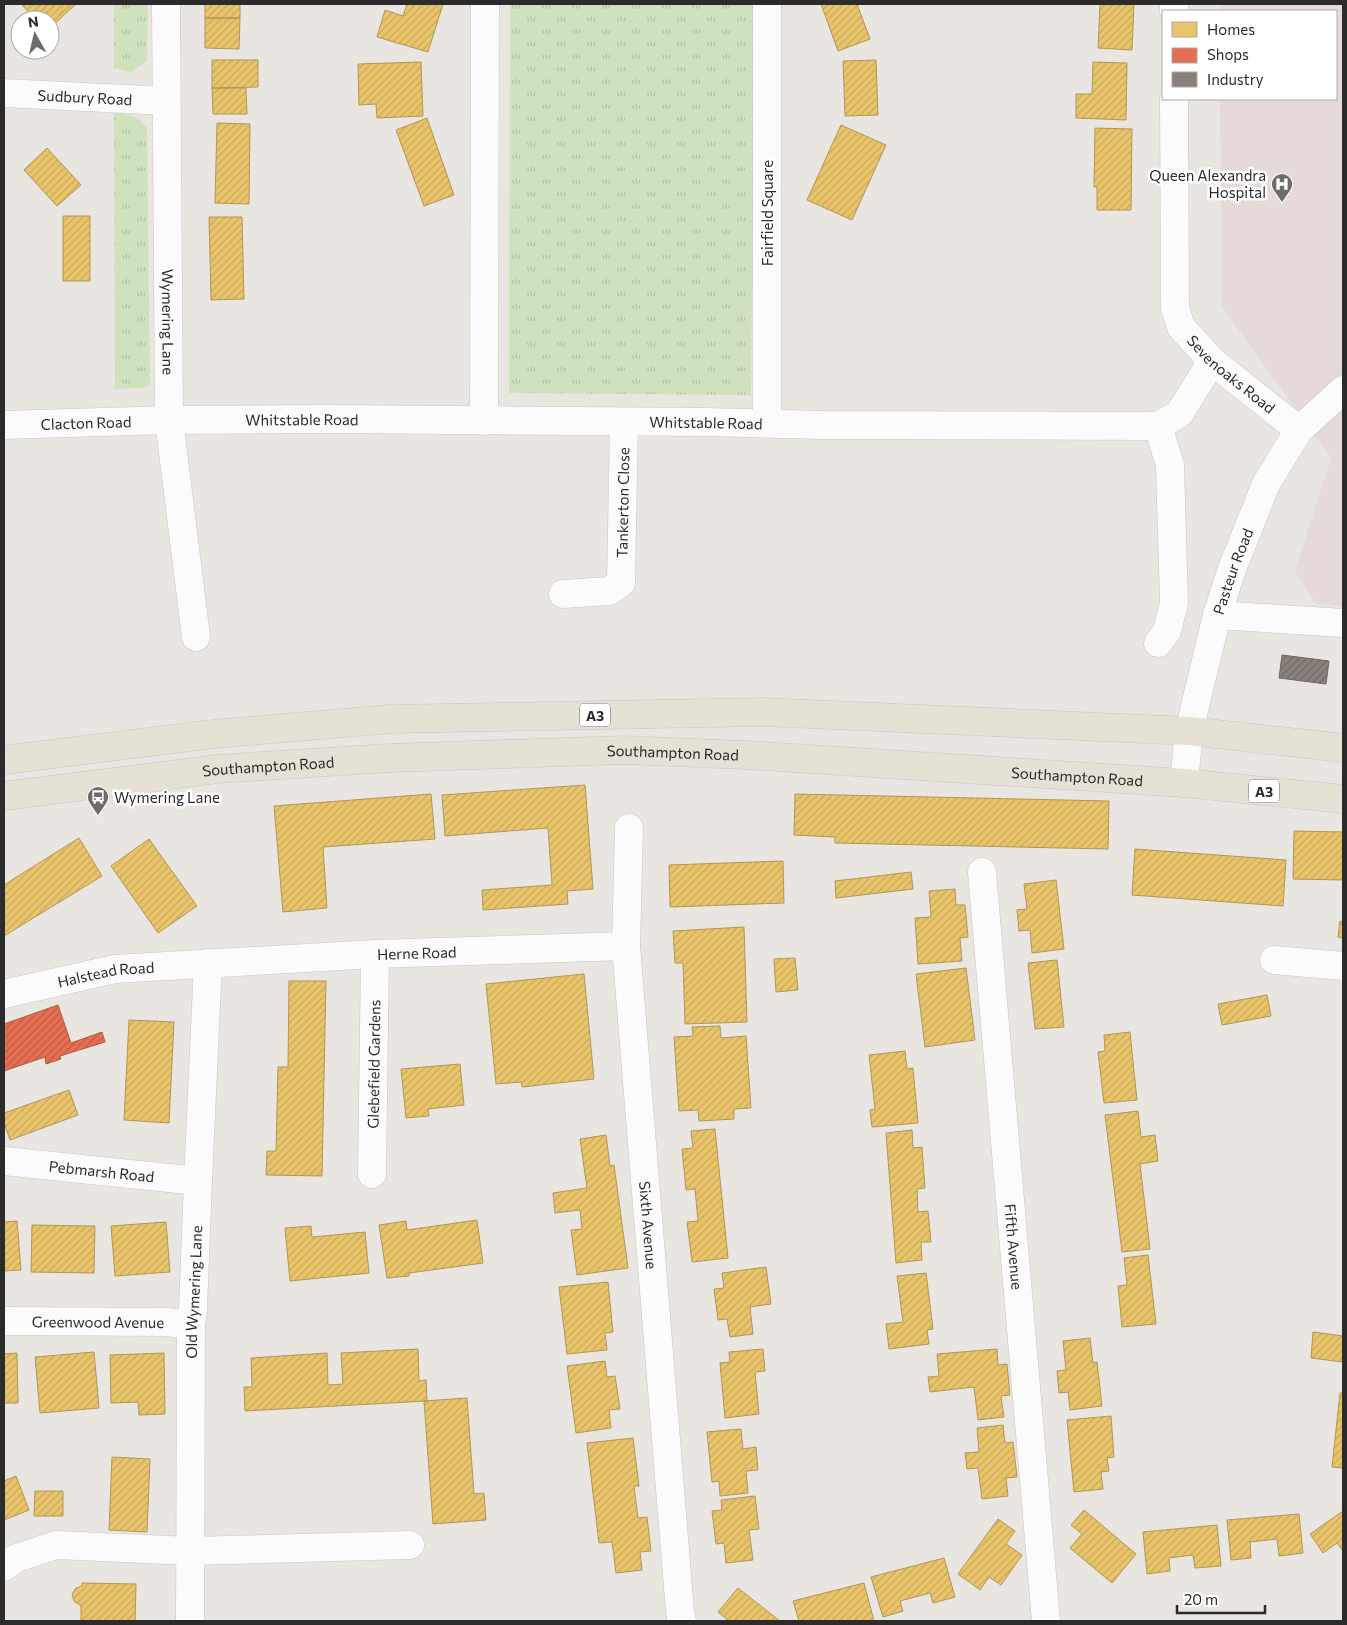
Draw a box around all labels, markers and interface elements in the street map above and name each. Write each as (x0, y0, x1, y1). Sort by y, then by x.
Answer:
north arrow (10, 10, 60, 60)
legend (1162, 10, 1337, 100)
text: N (27, 12, 40, 31)
text: Homes (1207, 20, 1255, 38)
text: Shops (1207, 45, 1249, 63)
text: Industry (1207, 70, 1264, 88)
street label: Sudbury Road (37, 86, 133, 108)
street label: Fairfield Square (758, 160, 776, 266)
place label: Queen Alexandra Hospital (1149, 166, 1266, 201)
hospital icon: Queen Alexandra Hospital (1270, 172, 1294, 203)
street label: Wymering Lane (159, 269, 178, 375)
street label: Sevenoaks Road (1184, 331, 1279, 417)
street label: Whitstable Road (245, 410, 359, 429)
street label: Clacton Road (40, 412, 132, 433)
street label: Whitstable Road (649, 413, 763, 432)
street label: Tankerton Close (612, 447, 633, 558)
street label: Pasteur Road (1209, 526, 1256, 617)
road number: A3 (580, 704, 610, 726)
street label: Southampton Road (606, 741, 739, 764)
street label: Southampton Road (201, 753, 335, 780)
street label: Southampton Road (1010, 763, 1144, 789)
road number: A3 (1249, 779, 1279, 802)
bus stop icon: Wymering Lane (86, 785, 110, 816)
place label: Wymering Lane (114, 788, 220, 806)
street label: Herne Road (377, 942, 457, 963)
street label: Halstead Road (56, 958, 155, 991)
street label: Glebefield Gardens (364, 999, 383, 1129)
street label: Pebmarsh Road (48, 1157, 155, 1185)
street label: Sixth Avenue (636, 1180, 661, 1270)
street label: Fifth Avenue (1001, 1203, 1027, 1290)
street label: Old Wymering Lane (181, 1225, 205, 1359)
street label: Greenwood Avenue (32, 1312, 164, 1331)
scale bar (1177, 1582, 1264, 1614)
text: 20 m (1184, 1590, 1218, 1608)

